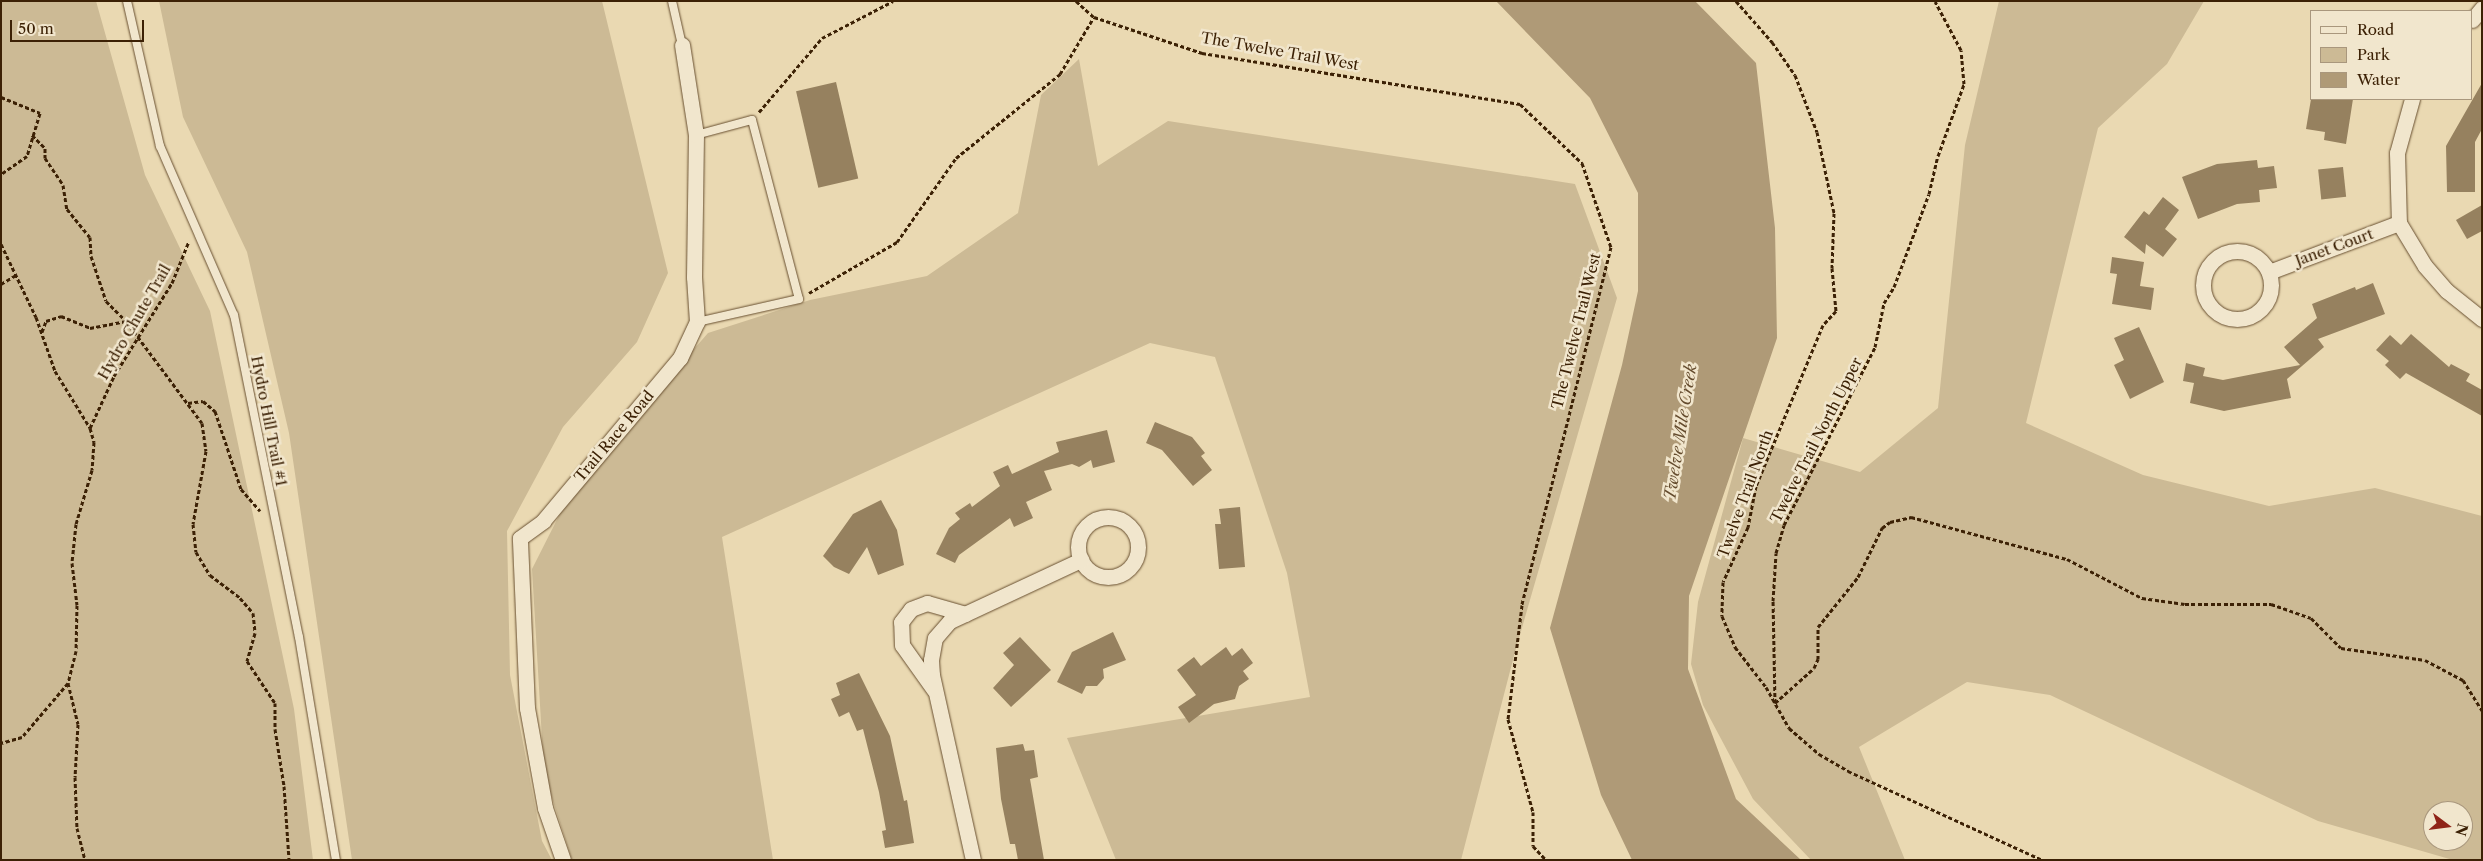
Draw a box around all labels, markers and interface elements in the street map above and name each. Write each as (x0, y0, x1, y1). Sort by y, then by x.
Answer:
scale bar (12, 10, 146, 42)
legend (2310, 10, 2473, 100)
text: 50 m (18, 19, 54, 38)
text: Road (2357, 20, 2394, 39)
street label: The Twelve Trail West (1199, 28, 1361, 74)
text: Park (2357, 45, 2390, 64)
text: Water (2357, 70, 2400, 89)
street label: Janet Court (2293, 225, 2375, 269)
street label: The Twelve Trail West (1548, 251, 1604, 411)
street label: Hydro Chute Trail (94, 261, 174, 383)
street label: Hydro Hill Trail #1 (247, 354, 291, 488)
street label: Twelve Trail North Upper (1766, 354, 1866, 526)
water label: Twelve Mile Creek (1660, 363, 1700, 501)
street label: Trail Race Road (571, 387, 657, 485)
street label: Twelve Trail North (1713, 427, 1777, 561)
north arrow (2423, 801, 2473, 851)
text: N (2451, 821, 2472, 838)

